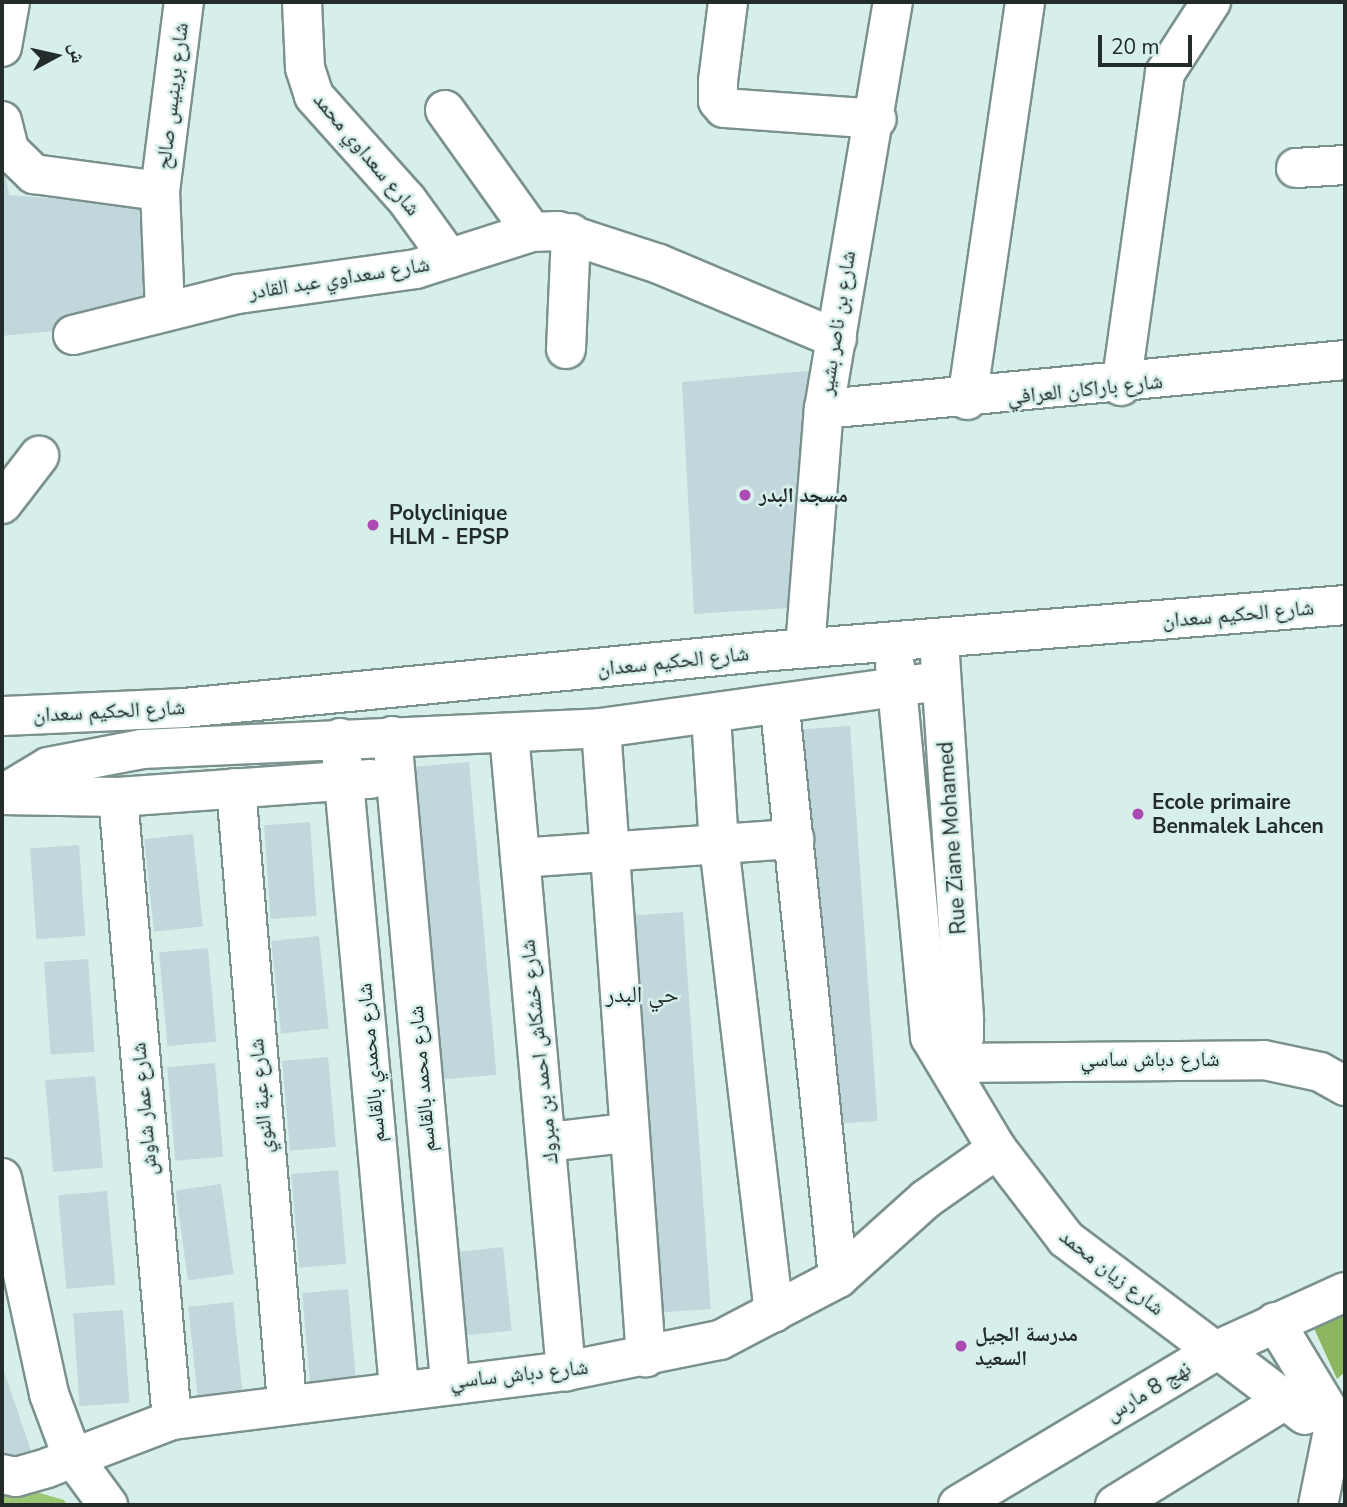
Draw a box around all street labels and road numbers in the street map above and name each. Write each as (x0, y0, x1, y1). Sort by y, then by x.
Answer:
street label: شارع برينيس صالح (151, 21, 193, 171)
street label: شارع سعداوي محمد (308, 87, 426, 221)
street label: شارع بن ناصر بشير (813, 249, 861, 397)
street label: شارع سعداوي عبد القادر (247, 251, 431, 305)
street label: شارع باراكان العرافي (1006, 368, 1164, 410)
street label: شارع الحكيم سعدان (1161, 595, 1315, 633)
street label: شارع الحكيم سعدان (596, 641, 750, 681)
street label: شارع الحكيم سعدان (32, 694, 186, 728)
street label: Rue Ziane Mohamed (933, 741, 971, 935)
street label: شارع خشكاش احمد بن مبروك (515, 938, 563, 1166)
street label: شارع محمدي بالقاسم (351, 982, 391, 1144)
street label: شارع محمد بالقاسم (403, 1005, 441, 1153)
street label: شارع عبة النوي (243, 1037, 279, 1155)
street label: شارع عمار شاوش (126, 1041, 162, 1177)
street label: شارع دباش ساسي (1080, 1046, 1220, 1072)
street label: شارع زيان محمد (1055, 1223, 1169, 1321)
street label: شارع دباش ساسي (448, 1354, 590, 1394)
street label: نهج 8 مارس (1101, 1356, 1195, 1426)

